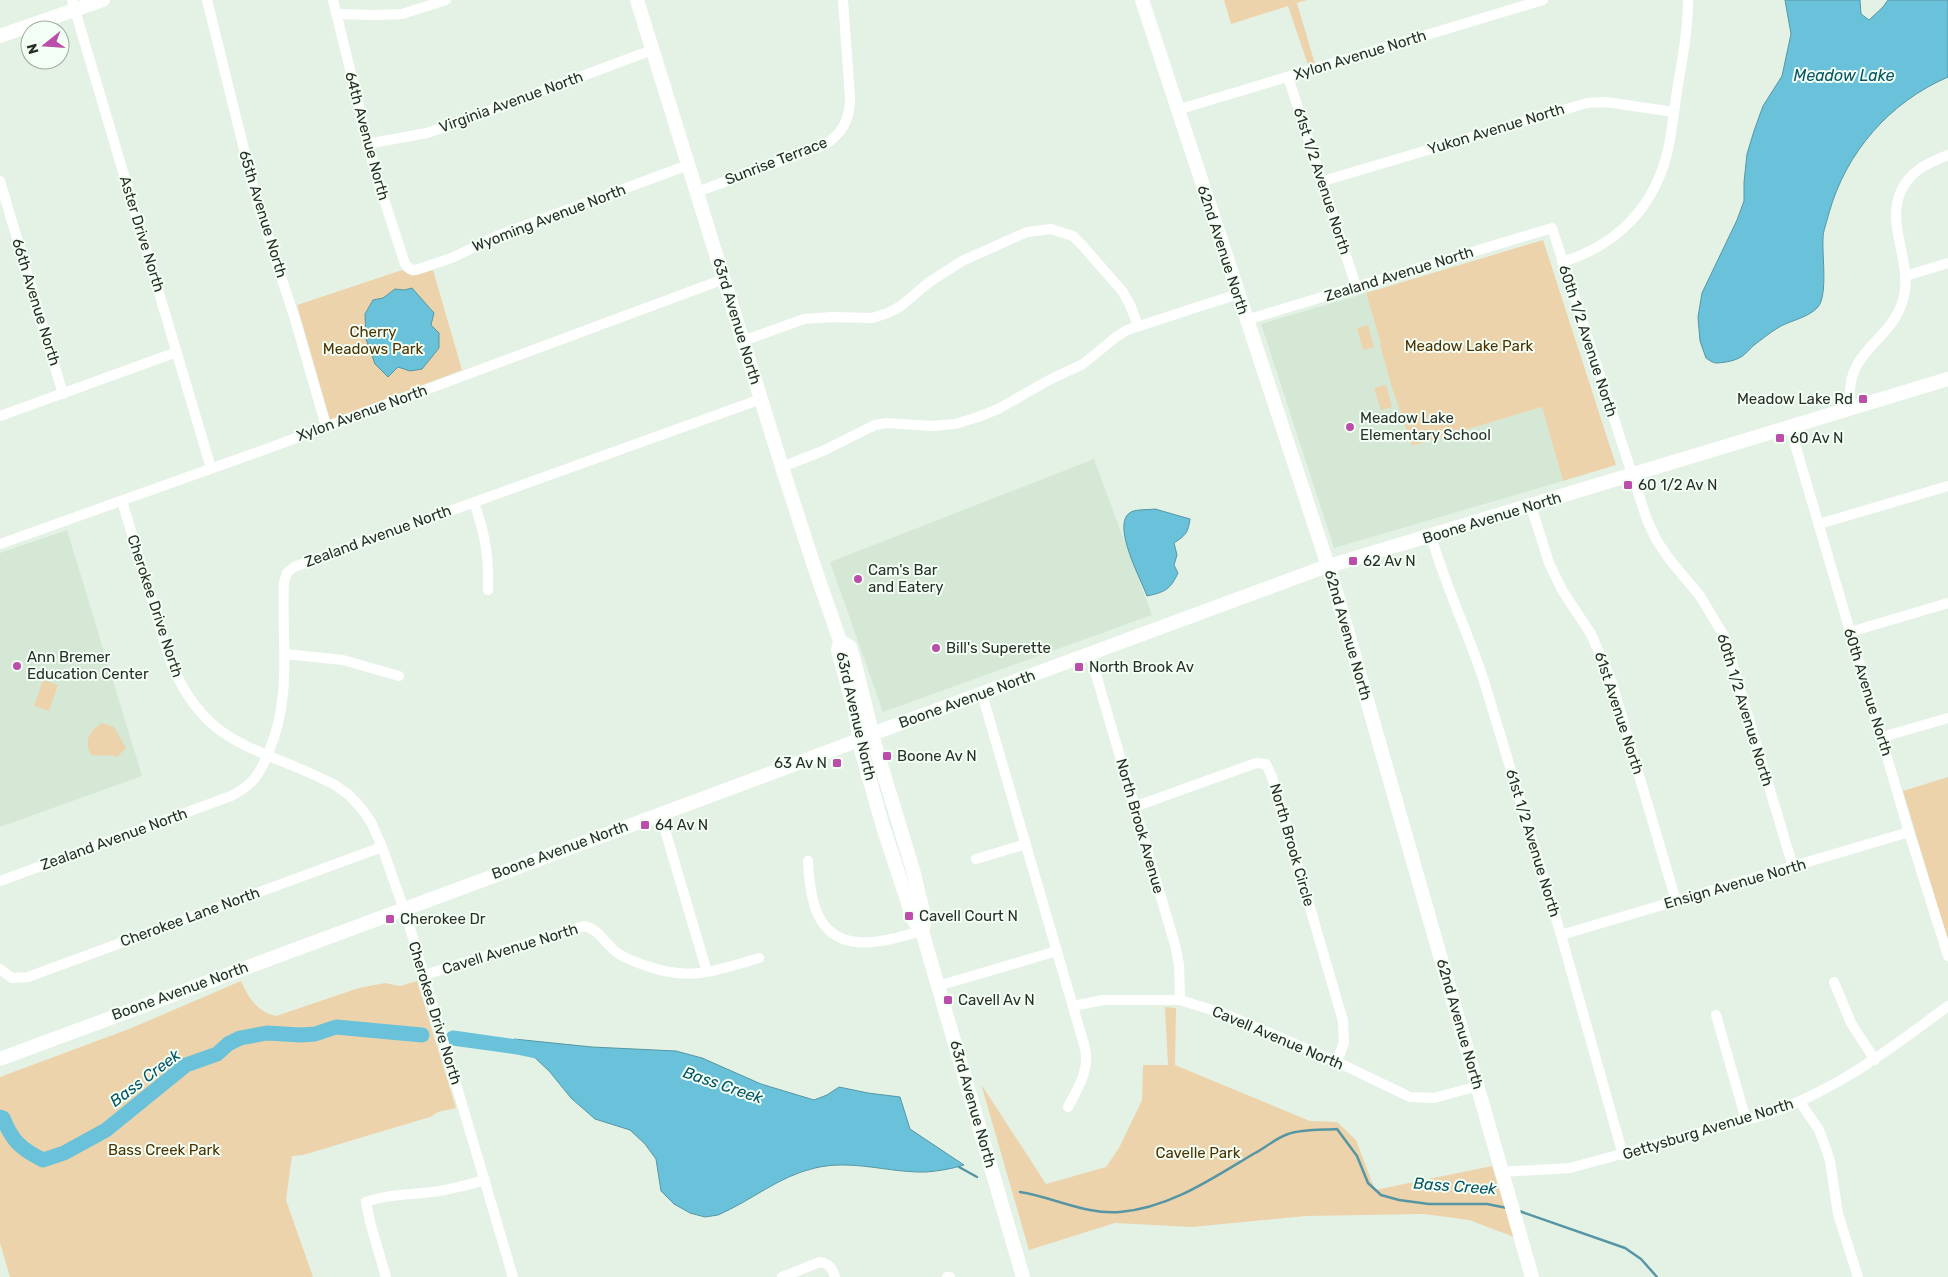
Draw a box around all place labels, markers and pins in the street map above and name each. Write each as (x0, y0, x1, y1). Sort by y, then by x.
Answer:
place label: Meadow Lake Rd (1737, 390, 1853, 408)
marker: Meadow Lake Rd (1857, 393, 1869, 405)
place label: Meadow Lake Elementary School (1360, 409, 1491, 444)
marker: Meadow Lake Elementary School (1344, 421, 1356, 433)
place label: 60 Av N (1790, 429, 1843, 447)
marker: 60 Av N (1774, 432, 1786, 444)
place label: 60 1/2 Av N (1638, 476, 1717, 494)
marker: 60 1/2 Av N (1622, 479, 1634, 491)
place label: 62 Av N (1363, 552, 1416, 570)
marker: 62 Av N (1347, 555, 1359, 567)
place label: Cam's Bar and Eatery (868, 561, 944, 596)
marker: Cam's Bar and Eatery (852, 573, 864, 585)
place label: Bill's Superette (946, 639, 1051, 657)
marker: Bill's Superette (930, 642, 942, 654)
place label: Ann Bremer Education Center (27, 648, 149, 683)
place label: North Brook Av (1089, 658, 1194, 676)
marker: Ann Bremer Education Center (11, 660, 23, 672)
marker: North Brook Av (1073, 661, 1085, 673)
place label: Boone Av N (897, 747, 977, 765)
marker: Boone Av N (881, 750, 893, 762)
place label: 63 Av N (774, 754, 827, 772)
marker: 63 Av N (831, 757, 843, 769)
place label: 64 Av N (655, 816, 708, 834)
marker: 64 Av N (639, 819, 651, 831)
place label: Cavell Court N (919, 907, 1018, 925)
place label: Cherokee Dr (400, 910, 486, 928)
marker: Cavell Court N (903, 910, 915, 922)
marker: Cherokee Dr (384, 913, 396, 925)
place label: Cavell Av N (958, 991, 1035, 1009)
marker: Cavell Av N (942, 994, 954, 1006)

